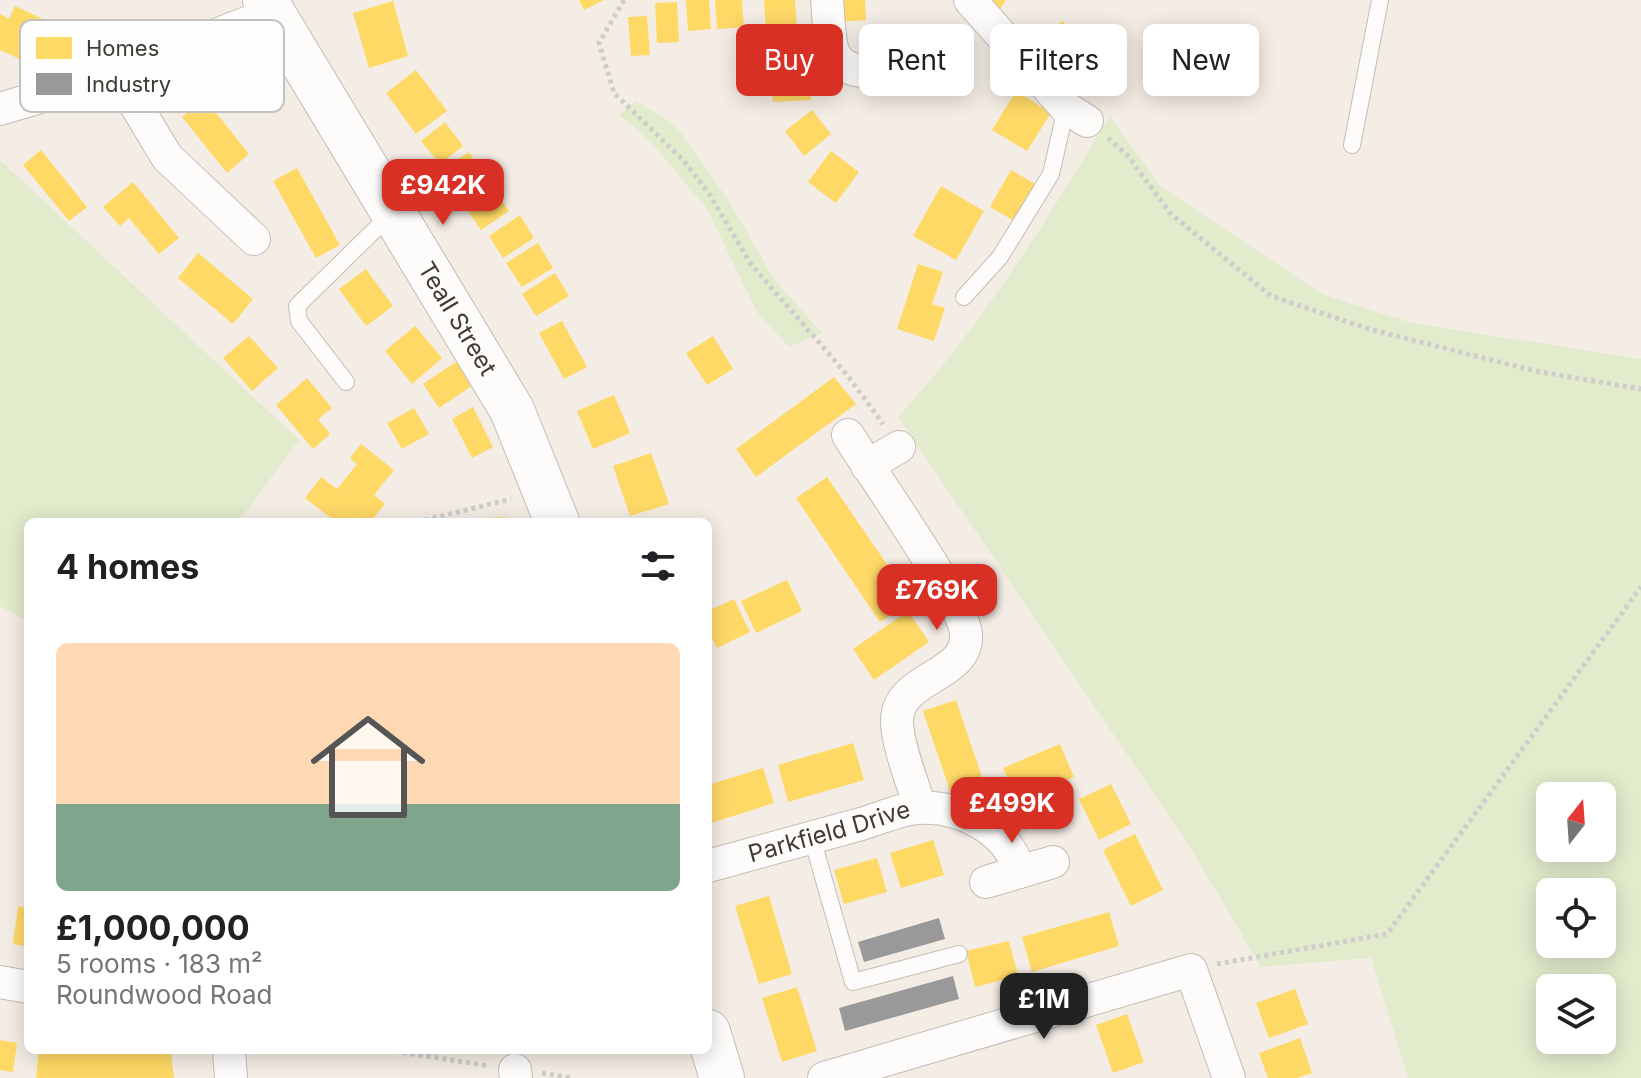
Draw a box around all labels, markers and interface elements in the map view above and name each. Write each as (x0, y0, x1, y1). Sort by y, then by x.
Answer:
legend (20, 20, 284, 112)
chip: Buy (736, 24, 843, 96)
chip: Rent (859, 24, 974, 96)
chip: Filters (990, 24, 1127, 96)
chip: New (1143, 24, 1259, 96)
text: Homes (86, 35, 159, 61)
text: Industry (86, 71, 171, 97)
pin: £942K (387, 159, 499, 227)
text: £942K (400, 169, 486, 200)
street label: Teall Street (412, 256, 503, 381)
icon: filters (636, 544, 680, 588)
text: 4 homes (56, 546, 199, 587)
pin: £769K (881, 564, 993, 632)
text: £769K (895, 574, 979, 605)
icon: home (296, 695, 440, 839)
pin: £499K (956, 777, 1068, 845)
north arrow (1536, 782, 1616, 862)
map controls (1536, 782, 1616, 1054)
text: £499K (969, 787, 1055, 818)
street label: Parkfield Drive (745, 794, 913, 868)
button: locate (1536, 878, 1616, 958)
text: £1,000,000 (56, 907, 250, 948)
text: 5 rooms · 183 m² (56, 948, 263, 979)
pin: £1M (1005, 973, 1083, 1041)
button: layers (1536, 974, 1616, 1054)
text: Roundwood Road (56, 979, 273, 1010)
text: £1M (1018, 983, 1070, 1014)

